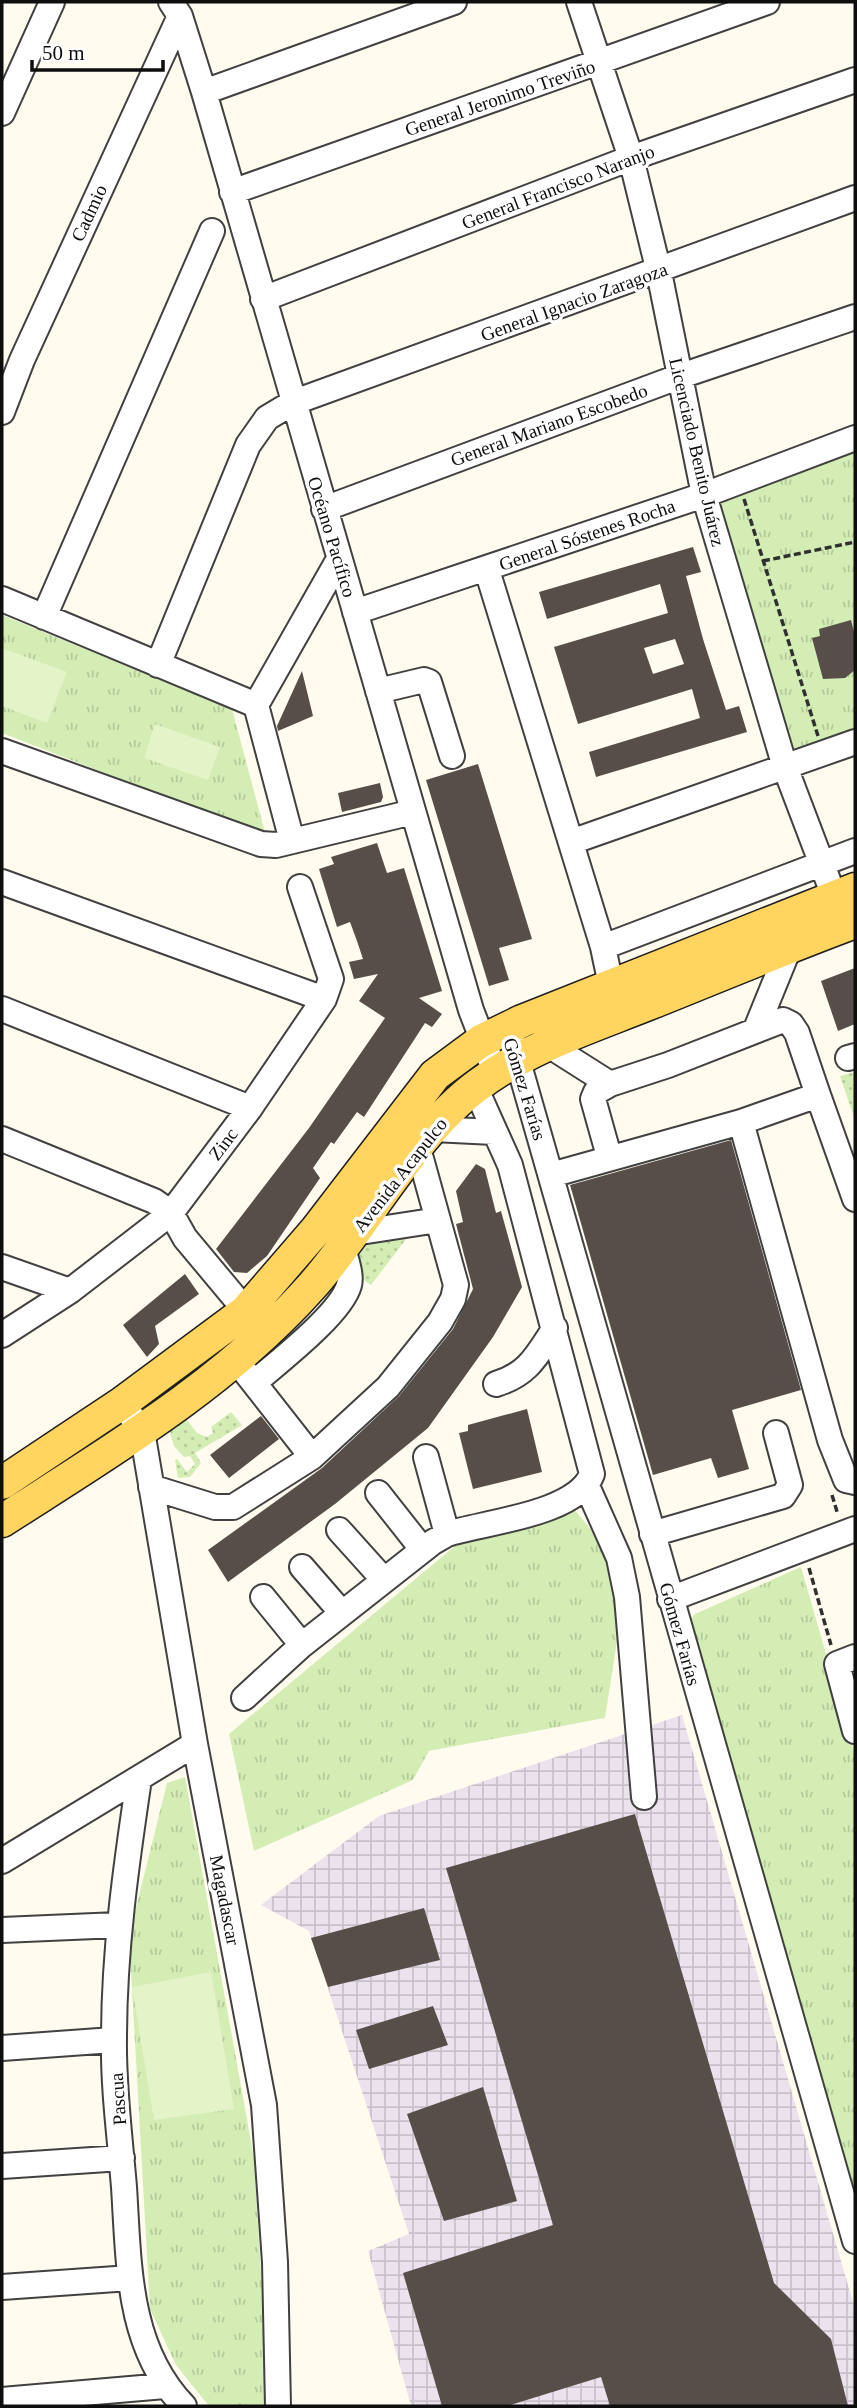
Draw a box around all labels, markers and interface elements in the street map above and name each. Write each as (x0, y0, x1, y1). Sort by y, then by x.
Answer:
scale bar (32, 28, 163, 72)
text: 50 m (42, 41, 85, 65)
street label: General Jeronimo Treviño (402, 56, 598, 140)
street label: General Francisco Naranjo (459, 141, 657, 233)
street label: Cadmio (67, 181, 111, 245)
street label: General Ignacio Zaragoza (478, 258, 671, 346)
street label: Licenciado Benito Juárez (665, 356, 729, 548)
street label: General Mariano Escobedo (448, 380, 650, 470)
street label: Océano Pacífico (304, 474, 360, 600)
street label: General Sóstenes Rocha (496, 495, 678, 575)
street label: Gómez Farías (499, 1035, 551, 1143)
street label: Avenida Acapulco (349, 1114, 451, 1236)
street label: Zinc (204, 1124, 242, 1164)
street label: Gómez Farías (655, 1580, 705, 1688)
street label: Magadascar (206, 1853, 244, 1948)
street label: Pascua (106, 2071, 130, 2126)

